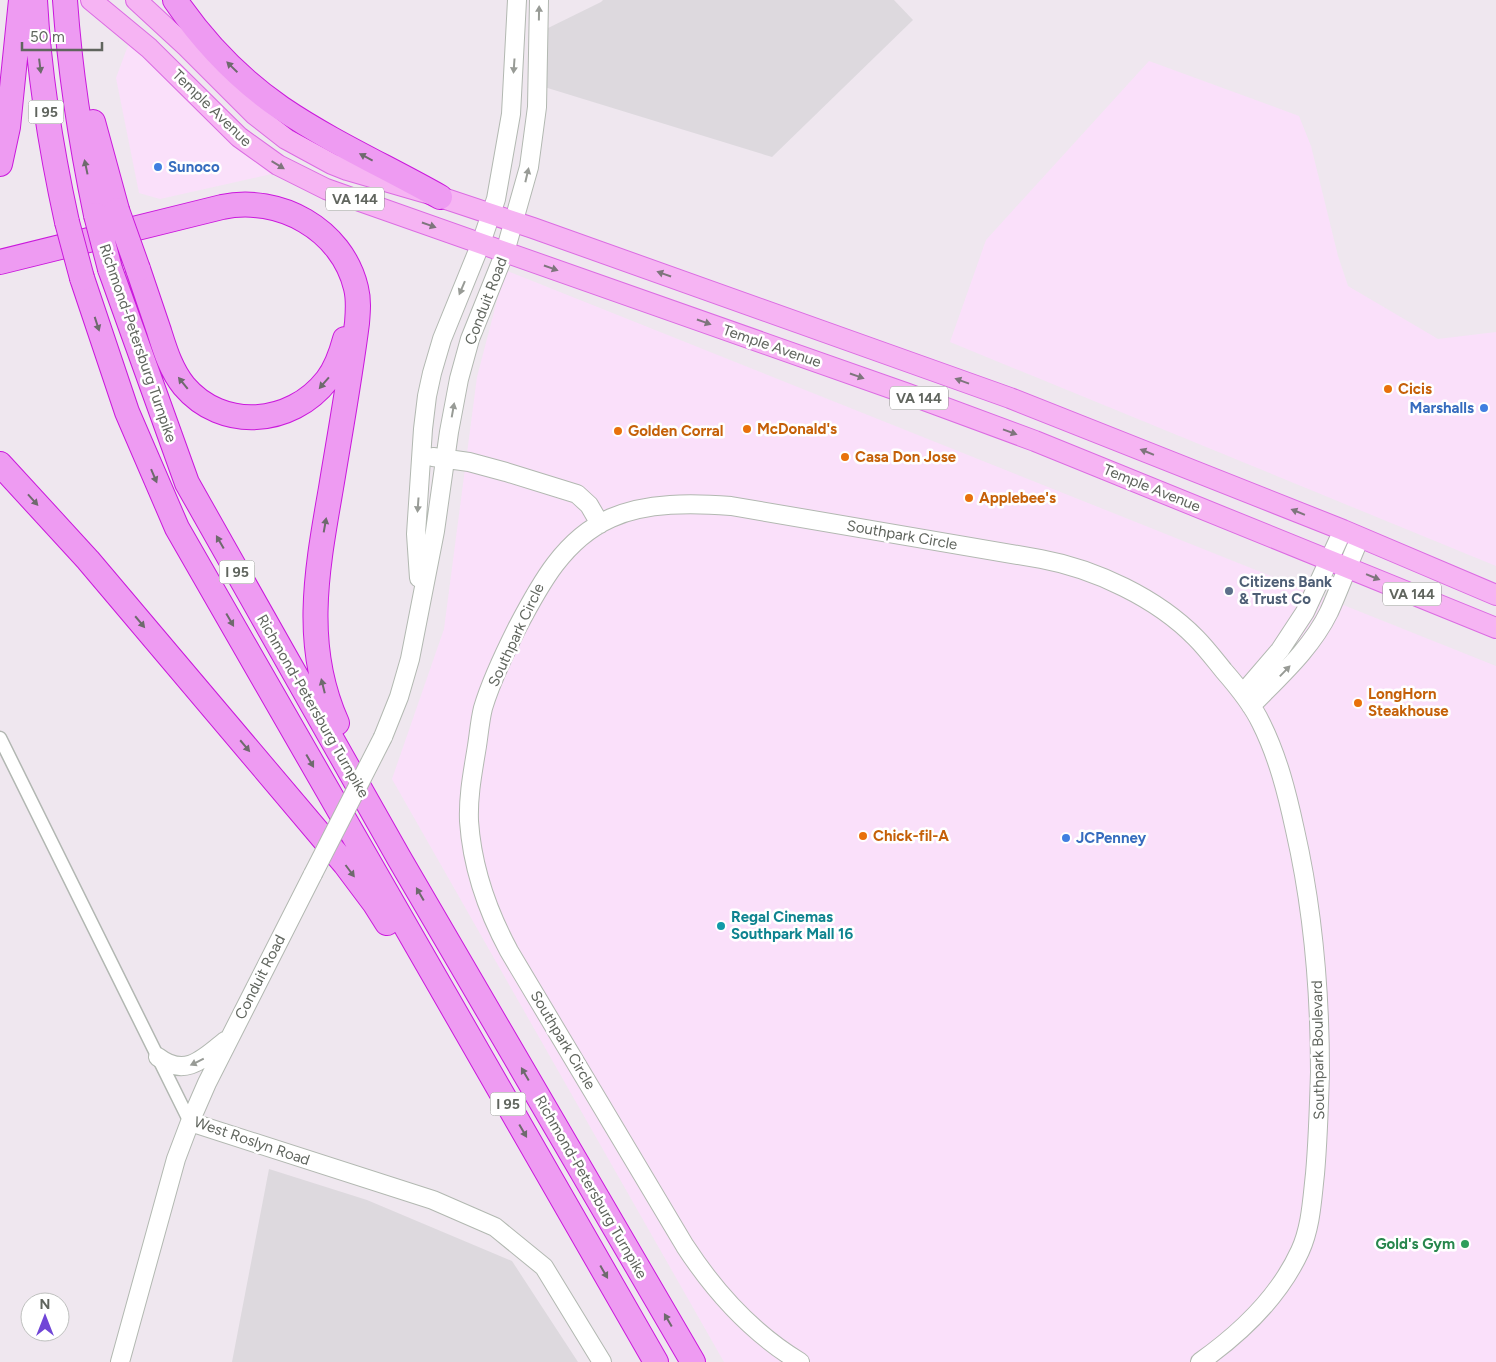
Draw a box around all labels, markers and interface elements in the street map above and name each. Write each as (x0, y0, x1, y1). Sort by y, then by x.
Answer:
one-way arrow (535, 5, 543, 21)
scale bar (22, 20, 102, 52)
text: 50 m (30, 28, 65, 46)
one-way arrow (36, 58, 44, 74)
one-way arrow (510, 58, 518, 74)
one-way arrow (226, 61, 238, 73)
street label: Temple Avenue (169, 66, 255, 150)
road number: I 95 (28, 100, 64, 124)
one-way arrow (359, 153, 373, 161)
place label: Sunoco (168, 158, 220, 176)
one-way arrow (82, 159, 90, 174)
one-way arrow (272, 160, 285, 169)
marker: Sunoco (152, 161, 164, 173)
one-way arrow (523, 167, 531, 182)
road number: VA 144 (326, 188, 384, 210)
one-way arrow (422, 221, 437, 229)
street label: Richmond-Petersburg Turnpike (96, 241, 180, 445)
street label: Conduit Road (461, 255, 511, 347)
one-way arrow (543, 265, 558, 272)
one-way arrow (656, 270, 671, 278)
one-way arrow (458, 281, 466, 295)
one-way arrow (94, 317, 102, 332)
one-way arrow (697, 318, 712, 326)
street label: Temple Avenue (720, 321, 824, 371)
one-way arrow (850, 372, 865, 380)
one-way arrow (318, 376, 329, 389)
one-way arrow (177, 377, 188, 390)
one-way arrow (955, 377, 970, 384)
place label: Cicis (1398, 380, 1432, 398)
marker: Cicis (1382, 383, 1394, 395)
road number: VA 144 (890, 386, 948, 409)
place label: Marshalls (1410, 399, 1474, 417)
one-way arrow (449, 402, 457, 418)
marker: Marshalls (1478, 402, 1490, 414)
place label: McDonald's (757, 420, 837, 438)
place label: Golden Corral (628, 422, 724, 440)
marker: McDonald's (741, 423, 753, 435)
marker: Golden Corral (612, 425, 624, 437)
one-way arrow (1003, 428, 1018, 436)
one-way arrow (1140, 447, 1154, 455)
place label: Casa Don Jose (855, 448, 957, 466)
marker: Casa Don Jose (839, 451, 851, 463)
street label: Temple Avenue (1101, 460, 1203, 516)
one-way arrow (151, 469, 159, 483)
place label: Applebee's (979, 489, 1056, 507)
marker: Applebee's (963, 492, 975, 504)
one-way arrow (27, 493, 39, 505)
one-way arrow (414, 497, 422, 513)
one-way arrow (1290, 508, 1305, 515)
street label: Southpark Circle (845, 516, 959, 554)
one-way arrow (321, 517, 329, 533)
one-way arrow (216, 534, 224, 549)
road number: I 95 (220, 560, 254, 584)
place label: Citizens Bank & Trust Co (1239, 573, 1332, 608)
one-way arrow (1366, 574, 1380, 582)
street label: Southpark Circle (484, 581, 548, 689)
road number: VA 144 (1383, 582, 1441, 606)
marker: Citizens Bank & Trust Co (1223, 585, 1235, 597)
street label: Richmond-Petersburg Turnpike (253, 611, 373, 801)
one-way arrow (225, 613, 234, 626)
one-way arrow (134, 616, 145, 628)
one-way arrow (1279, 665, 1291, 677)
one-way arrow (319, 679, 327, 694)
place label: LongHorn Steakhouse (1368, 685, 1449, 720)
marker: LongHorn Steakhouse (1352, 697, 1364, 709)
one-way arrow (239, 740, 251, 752)
one-way arrow (306, 754, 315, 767)
place label: Chick-fil-A (873, 827, 949, 845)
place label: JCPenney (1076, 829, 1146, 847)
marker: Chick-fil-A (857, 830, 869, 842)
marker: JCPenney (1060, 832, 1072, 844)
one-way arrow (344, 864, 355, 877)
one-way arrow (416, 888, 425, 901)
place label: Regal Cinemas Southpark Mall 16 (731, 908, 853, 943)
marker: Regal Cinemas Southpark Mall 16 (715, 920, 727, 932)
street label: Conduit Road (231, 932, 289, 1022)
street label: Southpark Boulevard (1308, 980, 1328, 1120)
street label: Southpark Circle (526, 987, 600, 1093)
one-way arrow (190, 1058, 204, 1066)
one-way arrow (520, 1067, 529, 1080)
road number: I 95 (490, 1092, 526, 1116)
street label: Richmond-Petersburg Turnpike (531, 1092, 651, 1282)
street label: West Roslyn Road (192, 1113, 312, 1169)
one-way arrow (519, 1125, 528, 1138)
place label: Gold's Gym (1375, 1235, 1455, 1253)
marker: Gold's Gym (1459, 1238, 1471, 1250)
one-way arrow (600, 1266, 609, 1279)
north arrow (20, 1292, 70, 1342)
text: N (40, 1296, 50, 1313)
one-way arrow (664, 1313, 673, 1326)

